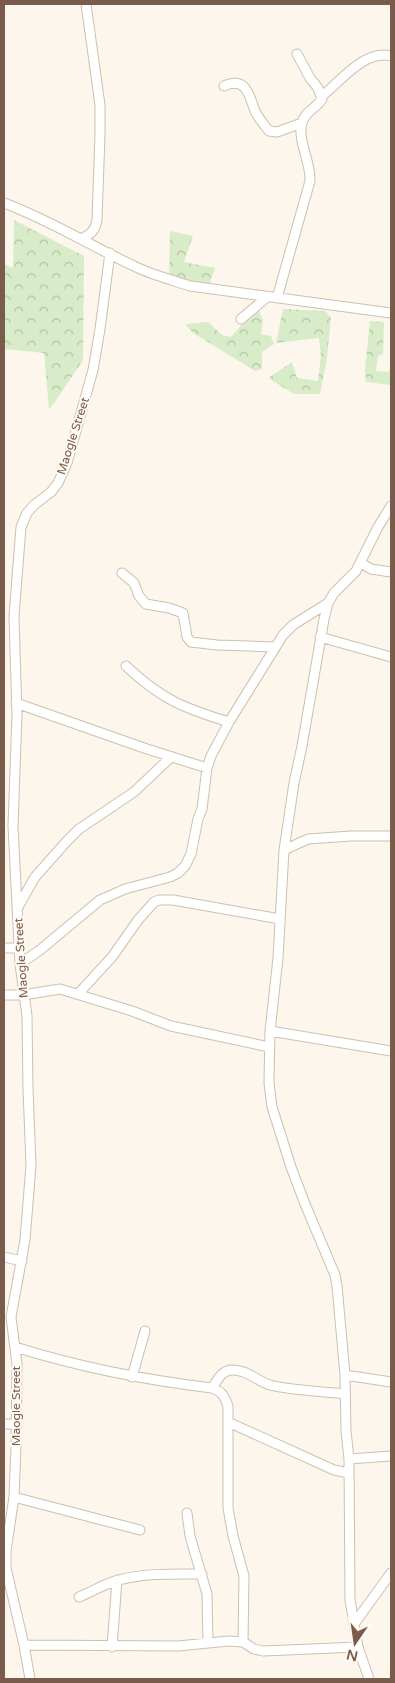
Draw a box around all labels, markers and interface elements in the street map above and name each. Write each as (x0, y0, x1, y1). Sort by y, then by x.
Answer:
street label: Maogle Street (54, 395, 92, 476)
street label: Maogle Street (11, 917, 31, 999)
street label: Maogle Street (9, 1365, 23, 1446)
north arrow (330, 1618, 380, 1668)
text: N (345, 1646, 360, 1665)

